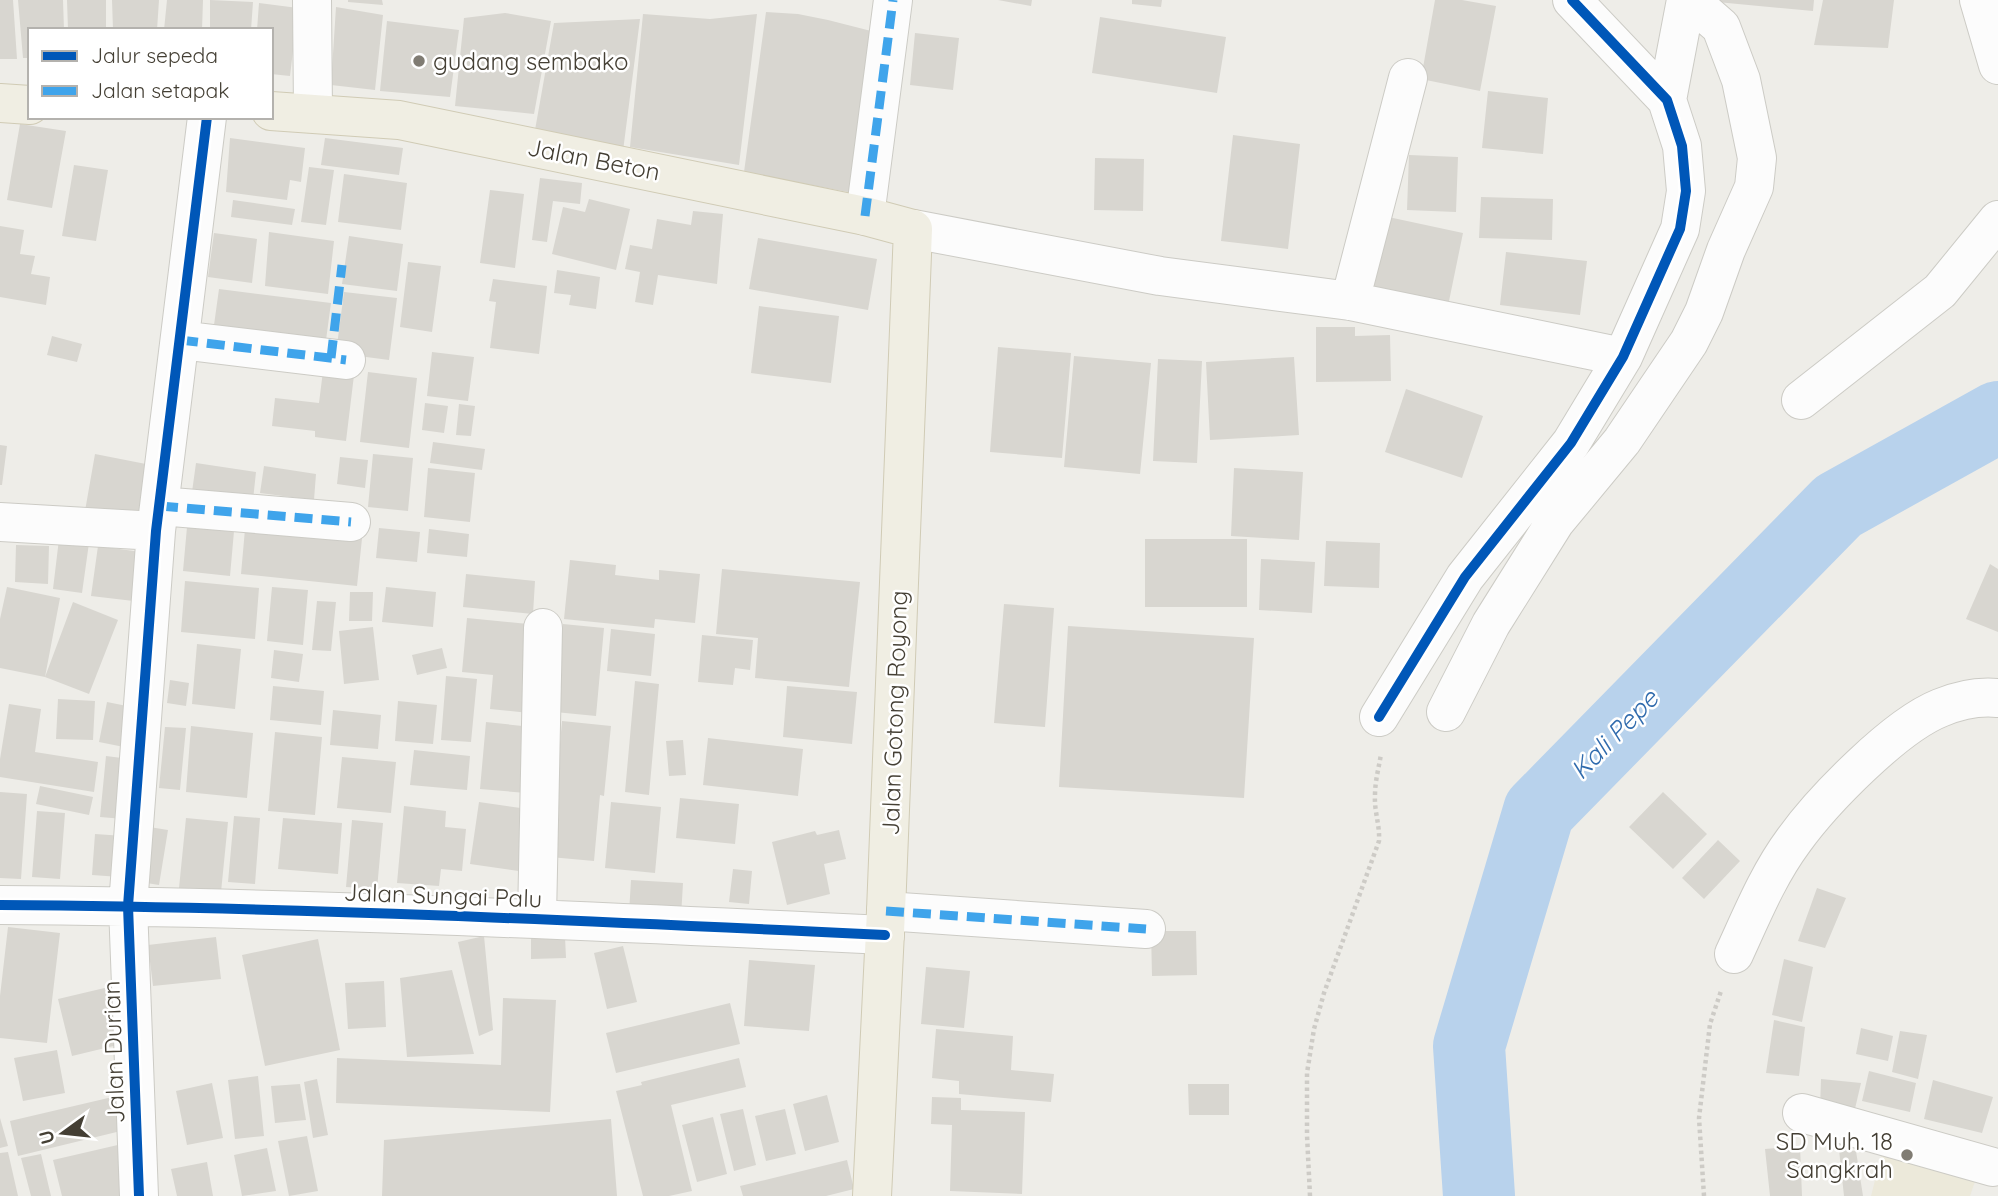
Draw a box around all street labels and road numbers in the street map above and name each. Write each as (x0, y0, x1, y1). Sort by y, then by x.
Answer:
street label: Jalan Beton (525, 131, 663, 187)
street label: Jalan Gotong Royong (875, 590, 913, 836)
street label: Jalan Sungai Palu (343, 877, 543, 913)
street label: Jalan Durian (96, 980, 130, 1124)

